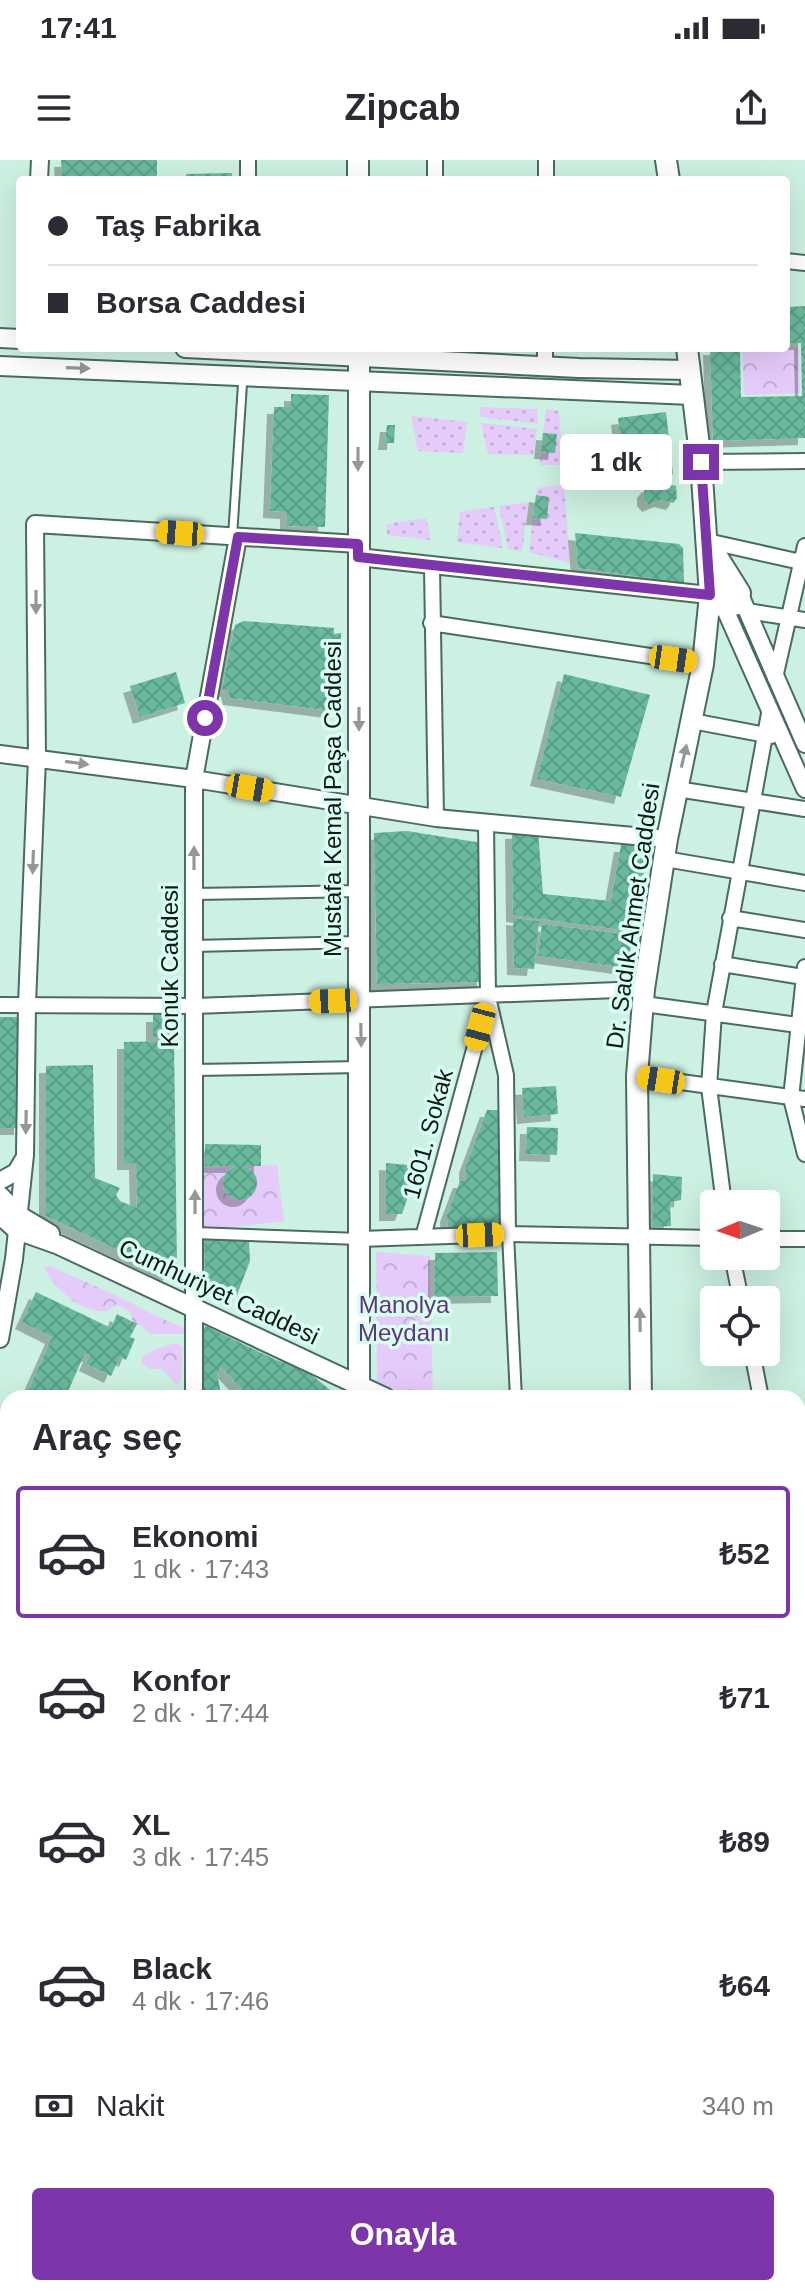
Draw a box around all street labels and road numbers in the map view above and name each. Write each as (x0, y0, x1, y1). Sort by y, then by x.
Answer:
street label: Mustafa Kemal Paşa Caddesi (319, 641, 346, 957)
street label: Dr. Sadık Ahmet Caddesi (600, 781, 665, 1051)
street label: Konuk Caddesi (156, 885, 183, 1047)
street label: 1601. Sokak (397, 1065, 458, 1202)
street label: Cumhuriyet Caddesi (115, 1233, 323, 1350)

